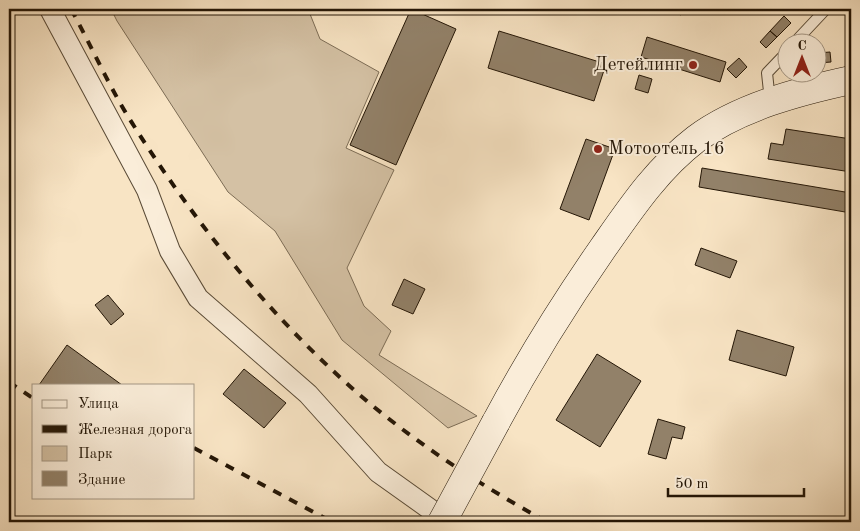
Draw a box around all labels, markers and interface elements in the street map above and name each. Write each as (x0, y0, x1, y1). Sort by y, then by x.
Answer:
north arrow (778, 32, 828, 82)
text: С (797, 39, 807, 53)
place label: Детейлинг (594, 56, 683, 75)
marker: Детейлинг (687, 59, 699, 71)
place label: Мотоотель 16 (608, 140, 725, 159)
marker: Мотоотель 16 (592, 143, 604, 155)
legend (32, 384, 195, 498)
text: Улица (78, 397, 119, 412)
text: Железная дорога (78, 423, 193, 438)
text: Парк (78, 447, 113, 462)
scale bar (668, 466, 804, 498)
text: Здание (78, 473, 125, 488)
text: 50 m (675, 477, 709, 492)

